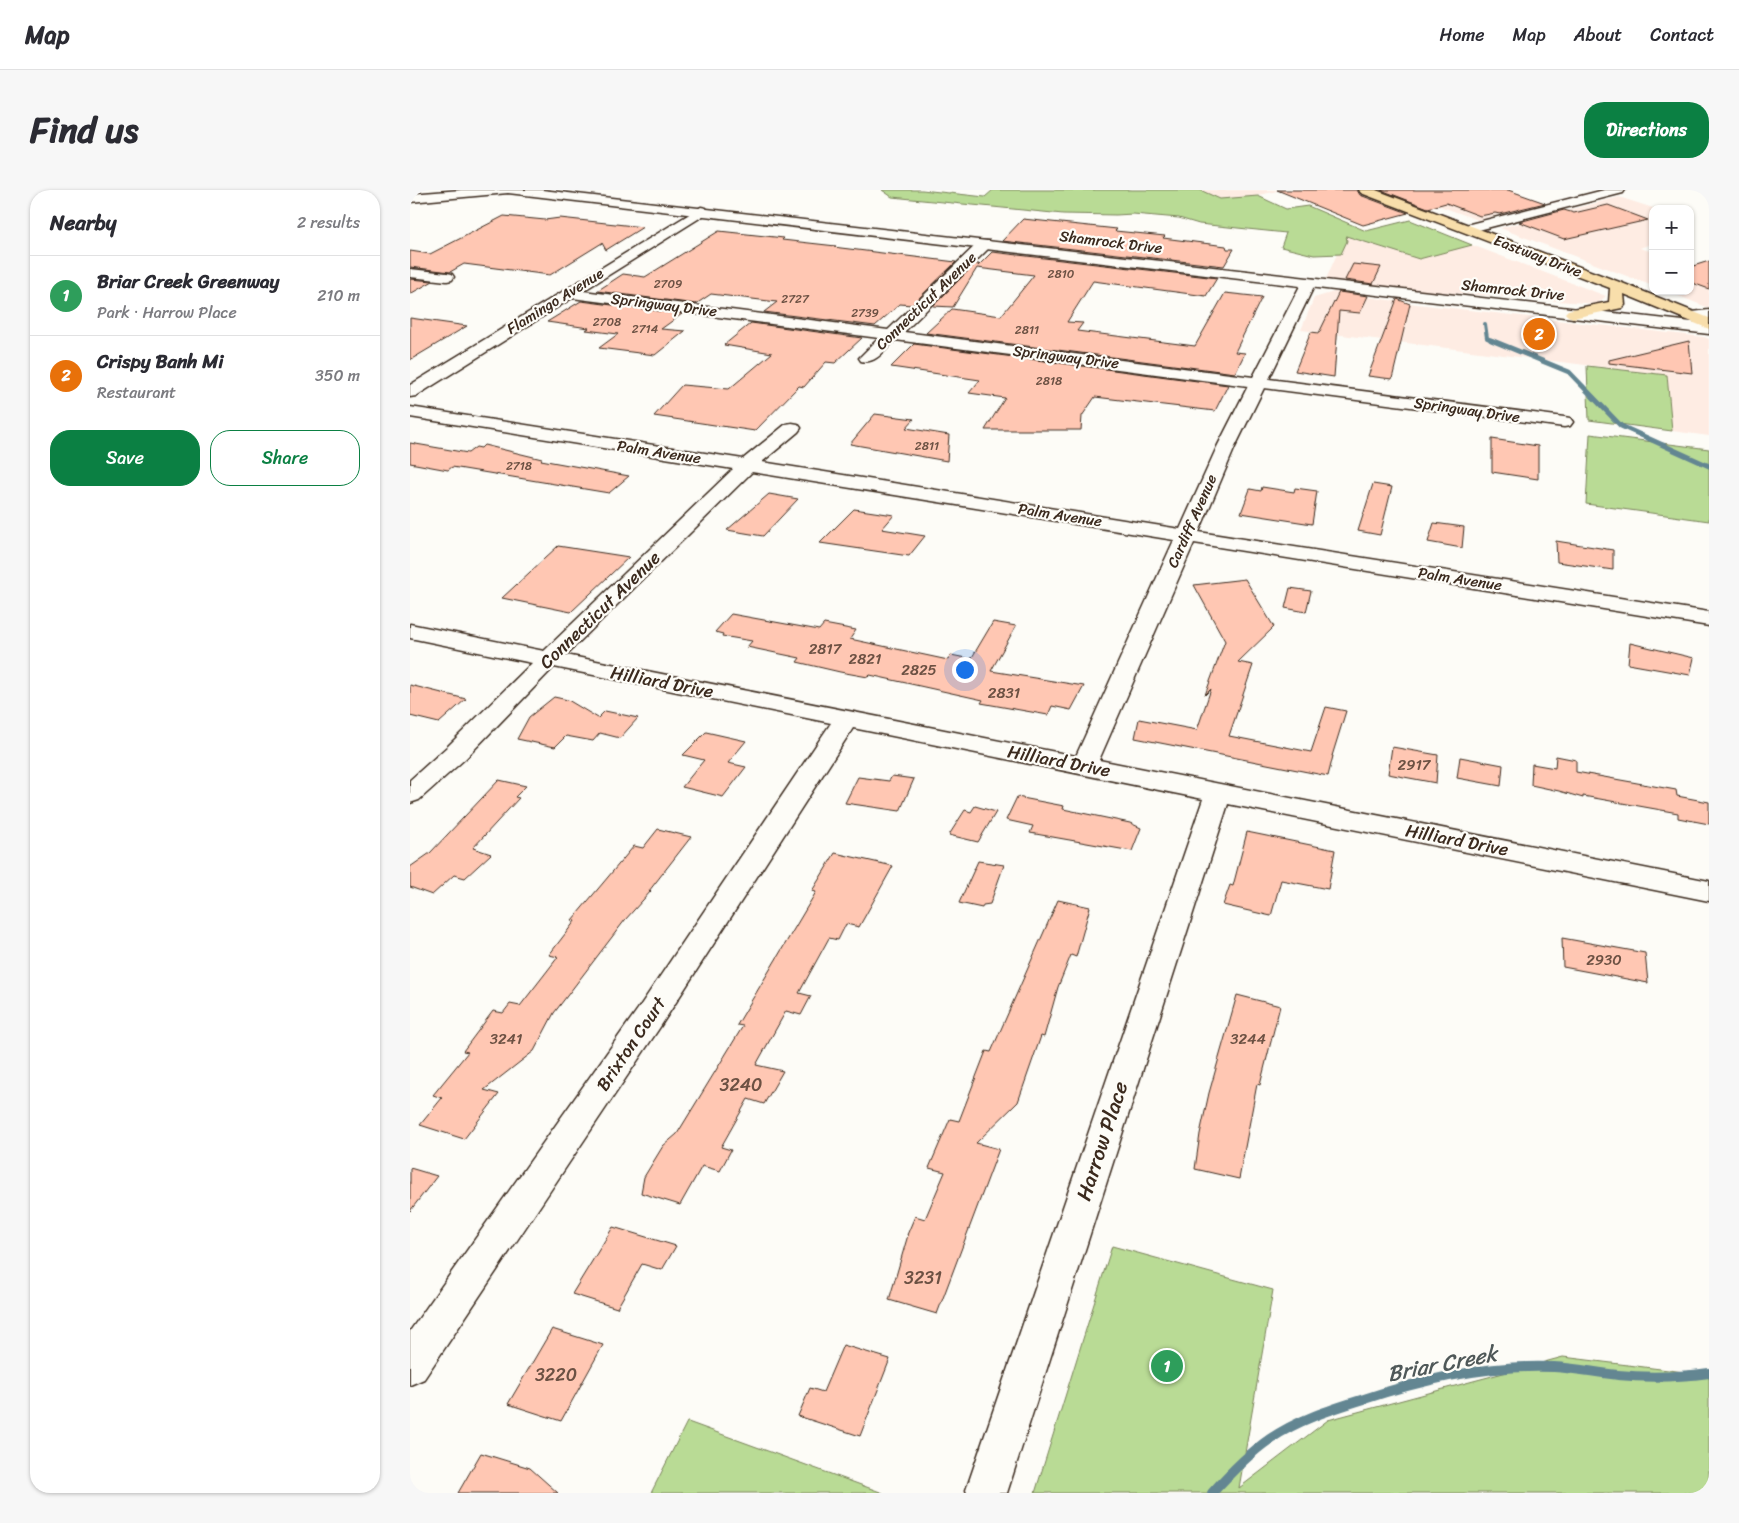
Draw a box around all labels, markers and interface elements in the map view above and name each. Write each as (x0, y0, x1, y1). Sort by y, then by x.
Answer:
text: Map (25, 14, 69, 56)
text: Home (1440, 19, 1485, 51)
text: Map (1513, 19, 1546, 51)
text: About (1574, 19, 1622, 51)
text: Contact (1650, 19, 1714, 51)
text: Find us (30, 99, 138, 161)
button: Directions (1584, 102, 1709, 158)
text: Nearby (50, 204, 116, 242)
map controls (1649, 205, 1694, 295)
button: + (1649, 205, 1694, 250)
text: 2 results (297, 208, 360, 237)
street label: Shamrock Drive (1058, 223, 1164, 261)
street label: Eastway Drive (1490, 227, 1586, 285)
street label: Connecticut Avenue (869, 245, 983, 357)
button: − (1649, 250, 1694, 295)
street label: Flamingo Avenue (501, 261, 609, 341)
house number: 2810 (1048, 263, 1075, 285)
text: Briar Creek Greenway (97, 265, 279, 298)
street label: Shamrock Drive (1460, 272, 1566, 308)
house number: 2709 (654, 273, 682, 295)
text: 1 (63, 281, 69, 310)
text: 210 m (317, 281, 360, 310)
street label: Springway Drive (609, 286, 719, 324)
house number: 2727 (781, 288, 810, 310)
text: Park · Harrow Place (97, 298, 237, 327)
house number: 2739 (851, 302, 879, 324)
house number: 2708 (593, 311, 621, 333)
pin: 2 (1523, 315, 1555, 353)
house number: 2714 (632, 318, 659, 340)
house number: 2811 (1015, 319, 1039, 341)
street label: Springway Drive (1011, 338, 1121, 376)
text: Crispy Banh Mi (97, 345, 224, 378)
text: 2 (61, 361, 71, 390)
text: 350 m (315, 361, 360, 390)
house number: 2818 (1036, 370, 1062, 392)
text: Restaurant (97, 378, 176, 407)
street label: Springway Drive (1412, 390, 1522, 430)
button: Save (50, 430, 200, 486)
button: Share (210, 430, 360, 486)
street label: Palm Avenue (615, 433, 703, 472)
house number: 2811 (915, 435, 939, 457)
house number: 2718 (506, 455, 532, 477)
street label: Cardiff Avenue (1160, 470, 1224, 572)
street label: Palm Avenue (1016, 496, 1104, 535)
street label: Connecticut Avenue (532, 543, 668, 677)
street label: Palm Avenue (1416, 560, 1504, 599)
house number: 2817 (809, 636, 843, 662)
house number: 2821 (849, 646, 881, 672)
street label: Hilliard Drive (608, 656, 716, 708)
house number: 2825 (901, 657, 937, 683)
your location (952, 657, 978, 683)
house number: 2831 (988, 680, 1020, 706)
street label: Hilliard Drive (1005, 735, 1113, 787)
house number: 2917 (1398, 752, 1432, 778)
street label: Hilliard Drive (1403, 814, 1511, 866)
house number: 2930 (1586, 947, 1622, 973)
street label: Brixton Court (588, 990, 675, 1098)
house number: 3241 (490, 1026, 522, 1052)
house number: 3244 (1230, 1026, 1266, 1052)
house number: 3240 (720, 1069, 762, 1101)
street label: Harrow Place (1065, 1076, 1139, 1206)
house number: 3231 (904, 1262, 942, 1294)
water label: Briar Creek (1384, 1333, 1504, 1393)
pin: 1 (1151, 1347, 1183, 1385)
house number: 3220 (535, 1359, 577, 1391)

